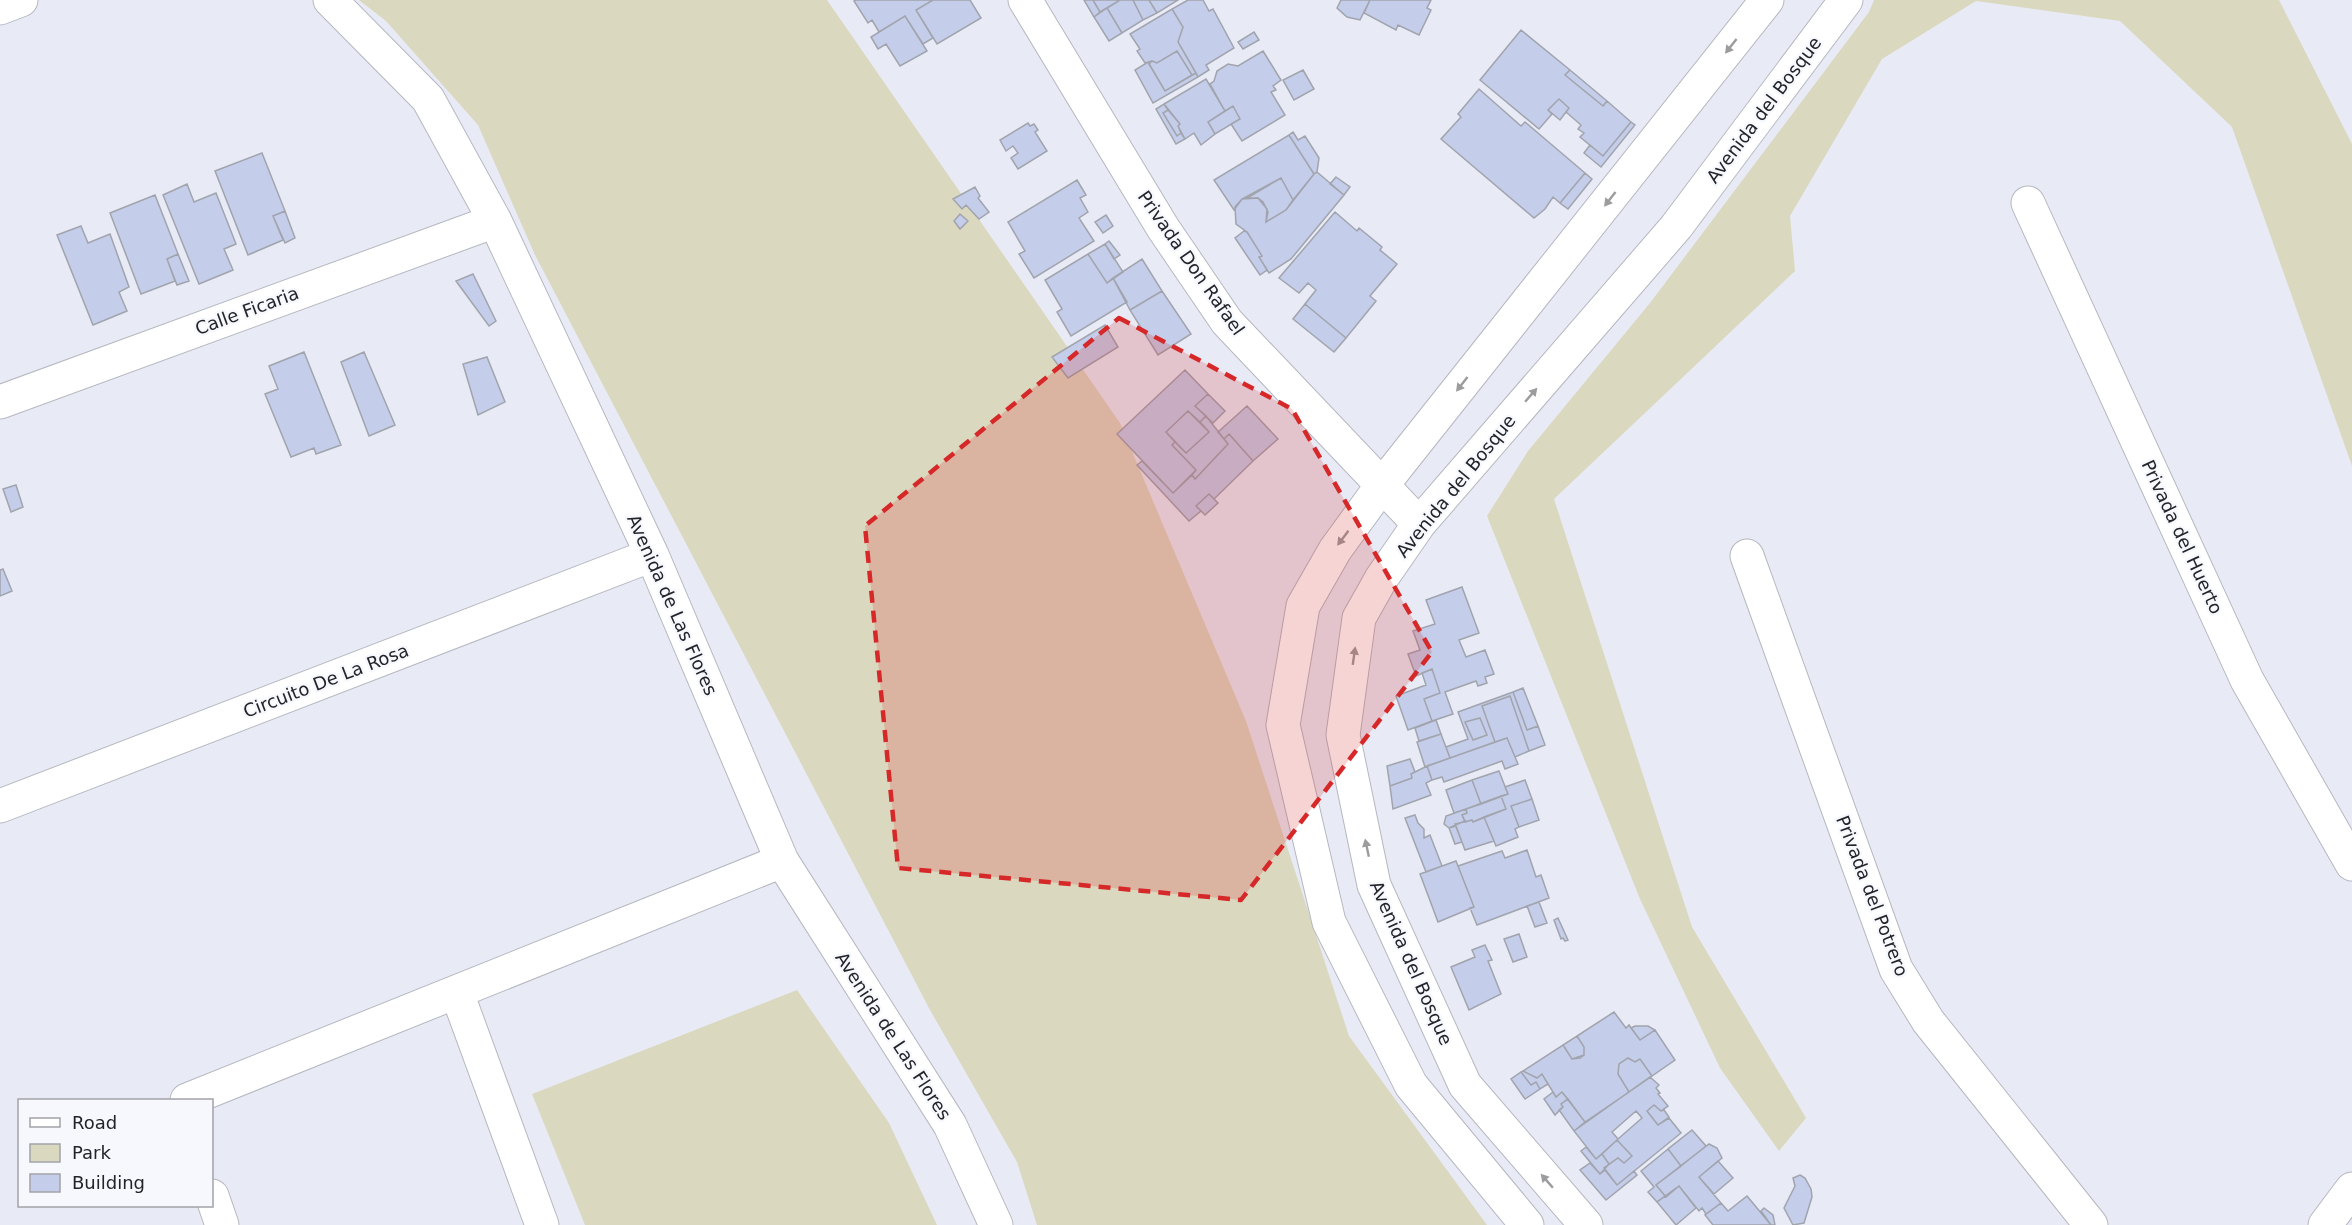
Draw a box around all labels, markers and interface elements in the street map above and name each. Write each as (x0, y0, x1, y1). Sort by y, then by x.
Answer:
street label: Avenida del Bosque (1702, 33, 1825, 187)
one-way arrow (1724, 38, 1737, 54)
street label: Privada Don Rafael (1134, 186, 1249, 339)
one-way arrow (1604, 191, 1616, 206)
street label: Calle Ficaria (192, 282, 302, 339)
one-way arrow (1456, 376, 1469, 392)
one-way arrow (1524, 388, 1537, 403)
street label: Avenida del Bosque (1392, 410, 1520, 561)
street label: Privada del Huerto (2138, 456, 2227, 617)
street label: Avenida de Las Flores (623, 511, 722, 698)
one-way arrow (1337, 530, 1349, 546)
street label: Circuito De La Rosa (240, 639, 411, 722)
one-way arrow (1349, 646, 1359, 665)
street label: Privada del Potrero (1832, 813, 1913, 979)
one-way arrow (1361, 838, 1371, 857)
street label: Avenida del Bosque (1366, 877, 1457, 1048)
street label: Avenida de Las Flores (831, 948, 956, 1124)
legend (18, 1099, 213, 1207)
text: Road (72, 1112, 117, 1133)
text: Park (72, 1142, 111, 1163)
text: Building (72, 1172, 145, 1193)
one-way arrow (1541, 1173, 1554, 1189)

